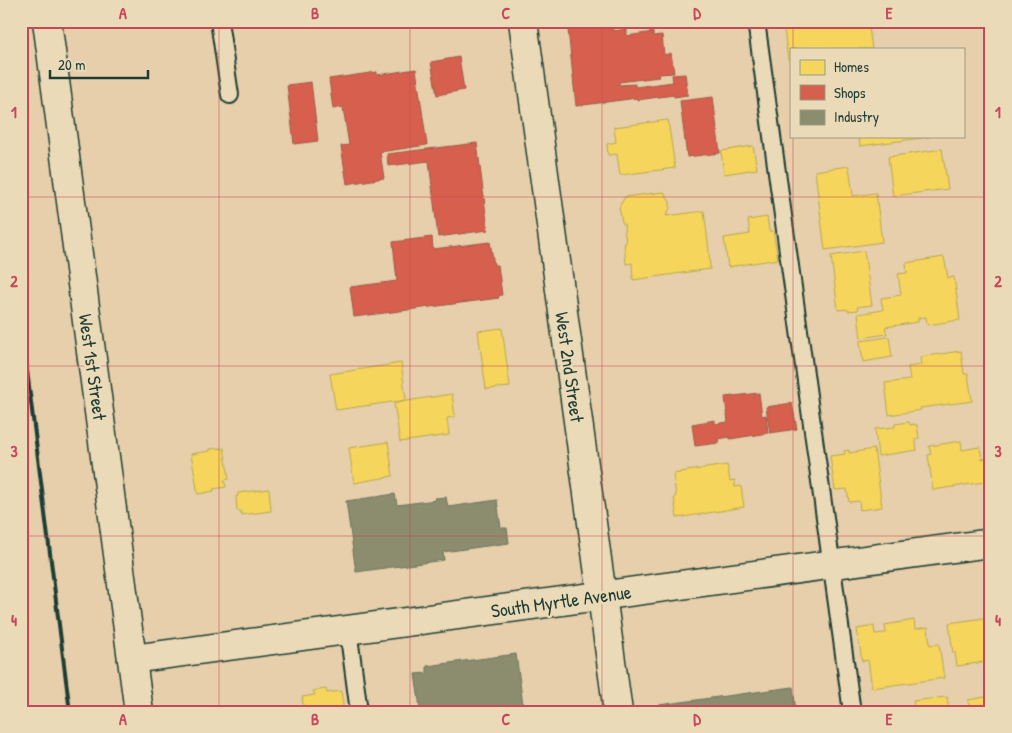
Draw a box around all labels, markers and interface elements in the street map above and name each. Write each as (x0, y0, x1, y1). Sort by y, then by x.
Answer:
text: A (119, 2, 127, 24)
text: B (311, 2, 319, 24)
text: C (502, 2, 511, 24)
text: D (693, 2, 701, 24)
text: E (885, 2, 893, 24)
scale bar (50, 48, 148, 80)
legend (790, 48, 964, 138)
text: 20 m (58, 54, 85, 75)
text: Homes (834, 56, 869, 77)
text: Shops (834, 82, 866, 103)
text: 1 (11, 101, 17, 123)
text: 1 (995, 101, 1001, 123)
text: Industry (834, 106, 879, 127)
text: 2 (10, 270, 18, 292)
text: 2 (994, 270, 1002, 292)
street label: West 2nd Street (549, 310, 591, 424)
street label: West 1st Street (73, 312, 113, 422)
text: 3 (10, 440, 18, 462)
text: 3 (994, 440, 1002, 462)
street label: South Myrtle Avenue (489, 578, 633, 624)
text: 4 (11, 609, 17, 631)
text: 4 (995, 609, 1001, 631)
text: A (119, 708, 127, 730)
text: B (311, 708, 319, 730)
text: C (502, 708, 511, 730)
text: D (693, 708, 701, 730)
text: E (885, 708, 893, 730)

